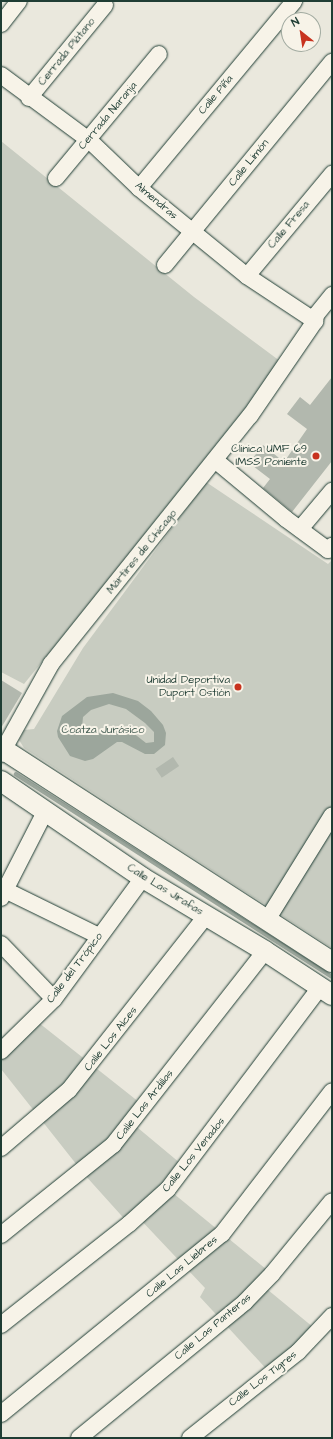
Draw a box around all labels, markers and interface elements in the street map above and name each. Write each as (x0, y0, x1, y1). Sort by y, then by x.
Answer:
north arrow (281, 12, 321, 52)
text: N (289, 14, 302, 30)
street label: Cerrada Plátano (36, 16, 98, 88)
street label: Calle Piña (196, 73, 236, 117)
street label: Cerrada Naranja (76, 79, 140, 153)
street label: Calle Limón (226, 137, 272, 189)
street label: Almendras (132, 179, 180, 223)
street label: Calle Fresa (265, 199, 313, 251)
place label: Clinica UMF 69 IMSS Poniente (231, 443, 307, 469)
marker: Clinica UMF 69 IMSS Poniente (310, 450, 322, 462)
street label: Mártires de Chicago (104, 507, 180, 597)
place label: Unidad Deportiva Duport Ostión (147, 674, 230, 700)
marker: Unidad Deportiva Duport Ostión (233, 682, 243, 692)
park label: Coatza Jurásico (62, 723, 144, 737)
street label: Calle Las Jirafas (125, 861, 205, 919)
street label: Calle del Trópico (44, 930, 106, 1006)
street label: Calle Los Alces (82, 1004, 140, 1074)
street label: Calle Las Ardillas (114, 1067, 176, 1143)
street label: Calle Los Venados (160, 1115, 228, 1195)
street label: Calle Las Liebres (144, 1233, 220, 1301)
street label: Calle Las Panteras (172, 1291, 254, 1363)
street label: Calle Los Tigres (226, 1348, 300, 1410)

